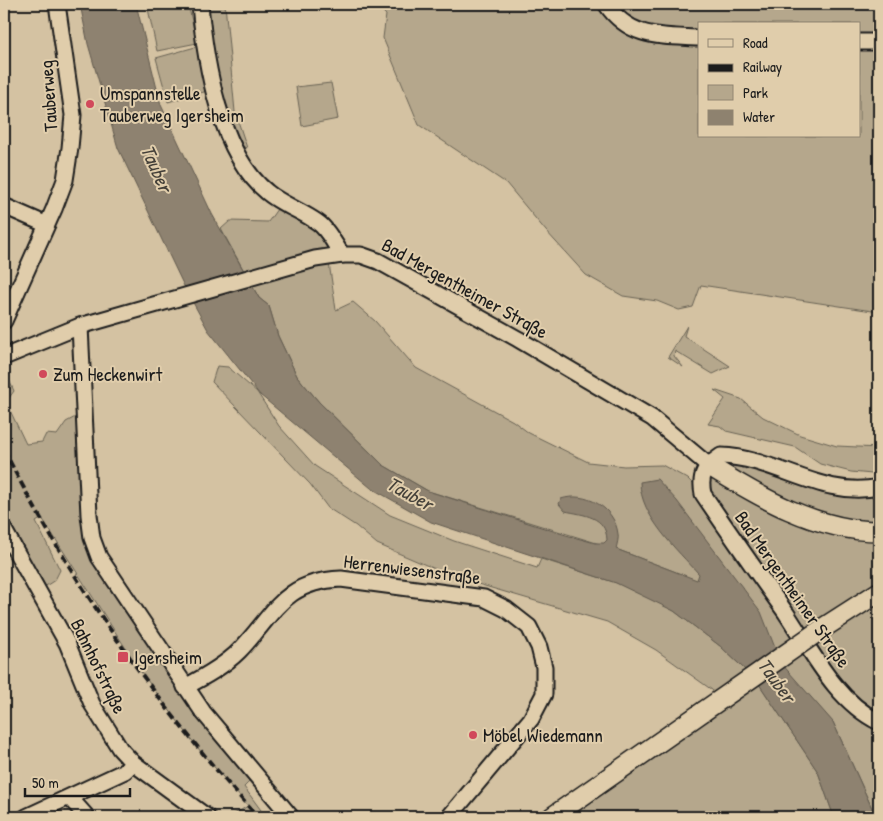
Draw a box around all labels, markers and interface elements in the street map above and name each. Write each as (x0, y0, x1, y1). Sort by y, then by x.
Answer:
legend (698, 22, 860, 138)
text: Road (743, 32, 768, 53)
text: Railway (743, 56, 782, 77)
street label: Tauberweg (33, 59, 63, 133)
place label: Umspannstelle Tauberweg Igersheim (100, 80, 244, 128)
text: Park (743, 82, 768, 103)
marker: Umspannstelle Tauberweg Igersheim (84, 98, 96, 110)
text: Water (743, 106, 775, 127)
water label: Tauber (135, 140, 180, 198)
street label: Bad Mergentheimer Straße (377, 232, 553, 345)
place label: Zum Heckenwirt (53, 361, 163, 387)
marker: Zum Heckenwirt (37, 368, 49, 380)
water label: Tauber (382, 469, 440, 518)
street label: Bad Mergentheimer Straße (729, 505, 857, 673)
street label: Herrenwiesenstraße (342, 548, 482, 590)
street label: Bahnhofstraße (65, 614, 133, 718)
place label: Igersheim (134, 644, 202, 670)
marker: Igersheim (116, 650, 130, 664)
water label: Tauber (752, 652, 804, 710)
place label: Möbel Wiedemann (483, 722, 603, 748)
marker: Möbel Wiedemann (467, 729, 479, 741)
scale bar (25, 766, 130, 798)
text: 50 m (32, 772, 59, 793)

